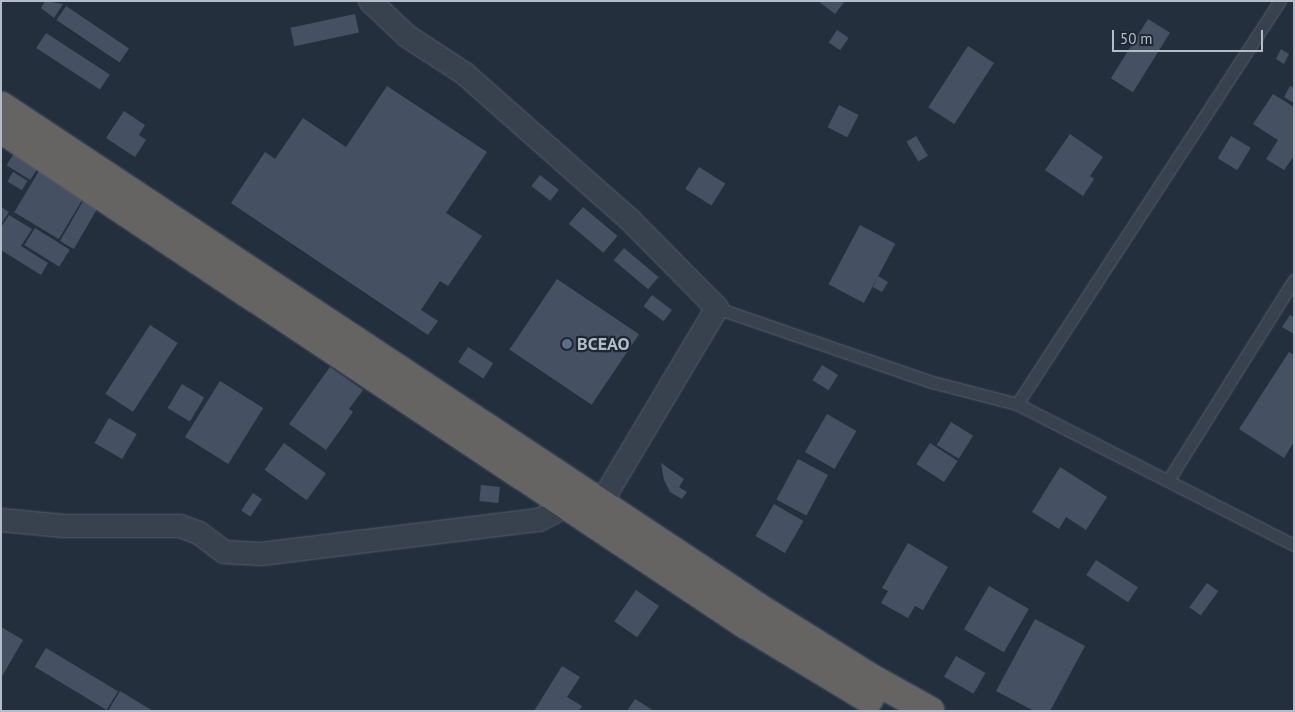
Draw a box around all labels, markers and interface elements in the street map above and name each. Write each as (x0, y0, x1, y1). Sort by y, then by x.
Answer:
scale bar (1115, 20, 1266, 52)
text: 50 m (1120, 29, 1153, 48)
place label: BCEAO (577, 333, 629, 355)
marker: BCEAO (561, 338, 573, 350)

